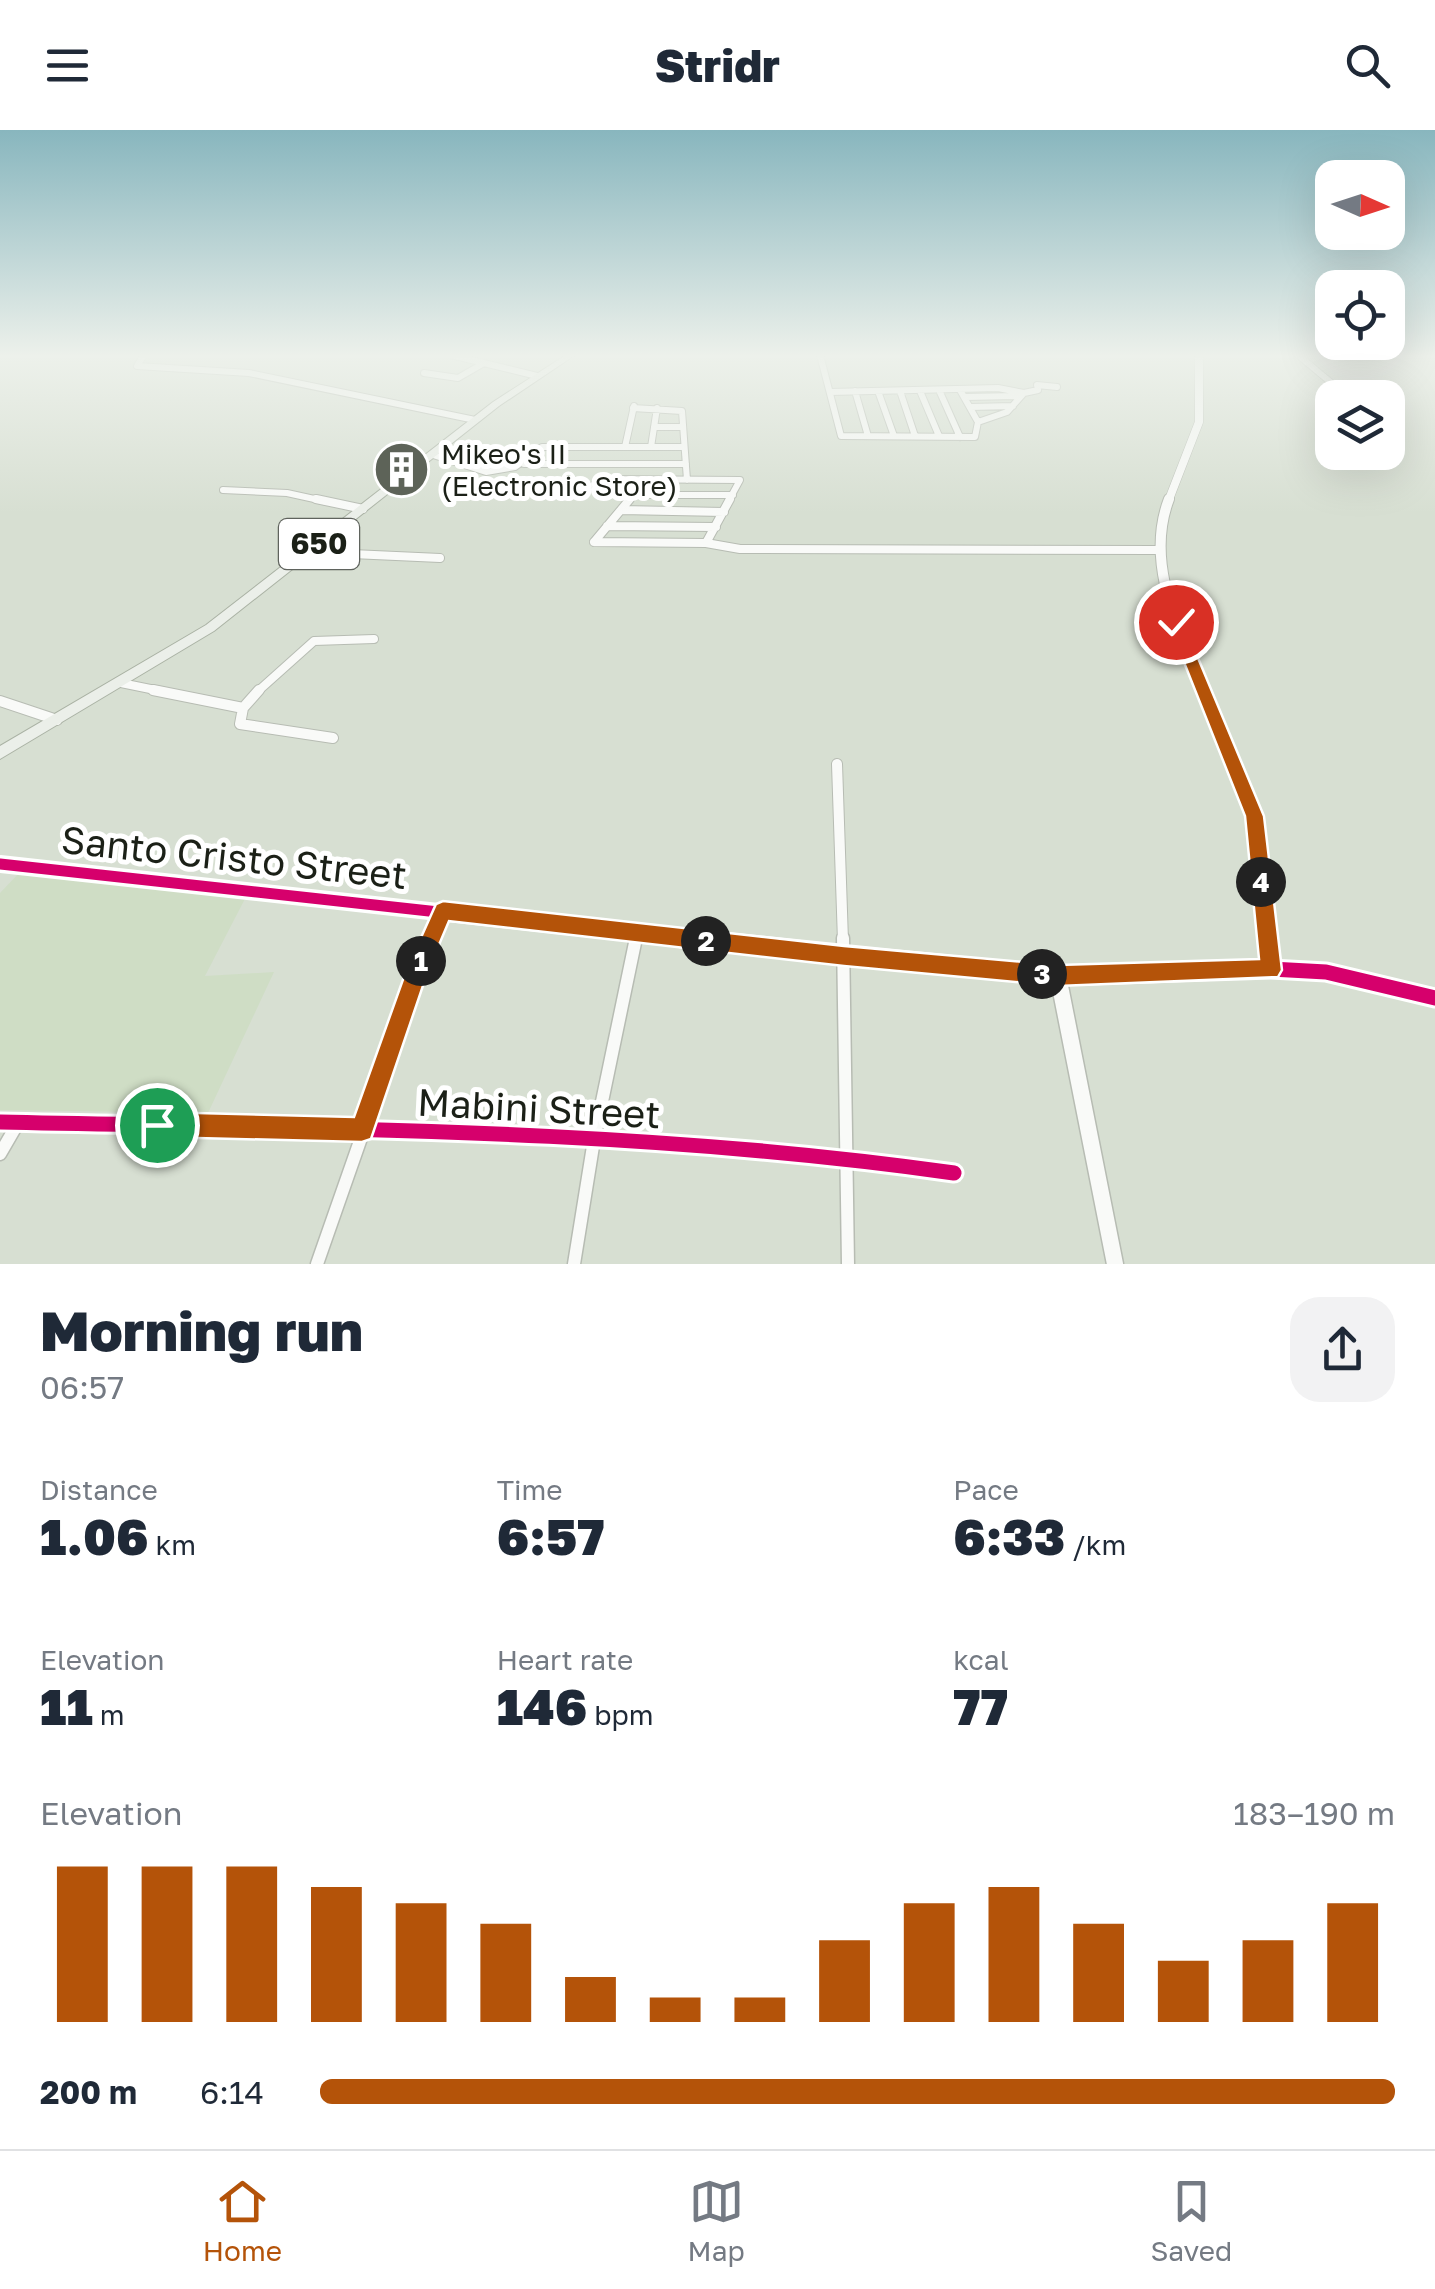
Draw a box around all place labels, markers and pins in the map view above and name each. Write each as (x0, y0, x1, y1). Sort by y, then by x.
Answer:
place label: Mikeo's II (Electronic Store) (441, 437, 677, 502)
building icon: Mikeo's II (Electronic Store) (372, 440, 432, 500)
pin (1134, 580, 1219, 665)
pin: 4 (1236, 857, 1286, 907)
pin: 2 (681, 916, 731, 966)
pin: 1 (396, 936, 446, 986)
pin: 3 (1017, 949, 1067, 999)
pin (115, 1083, 200, 1168)

